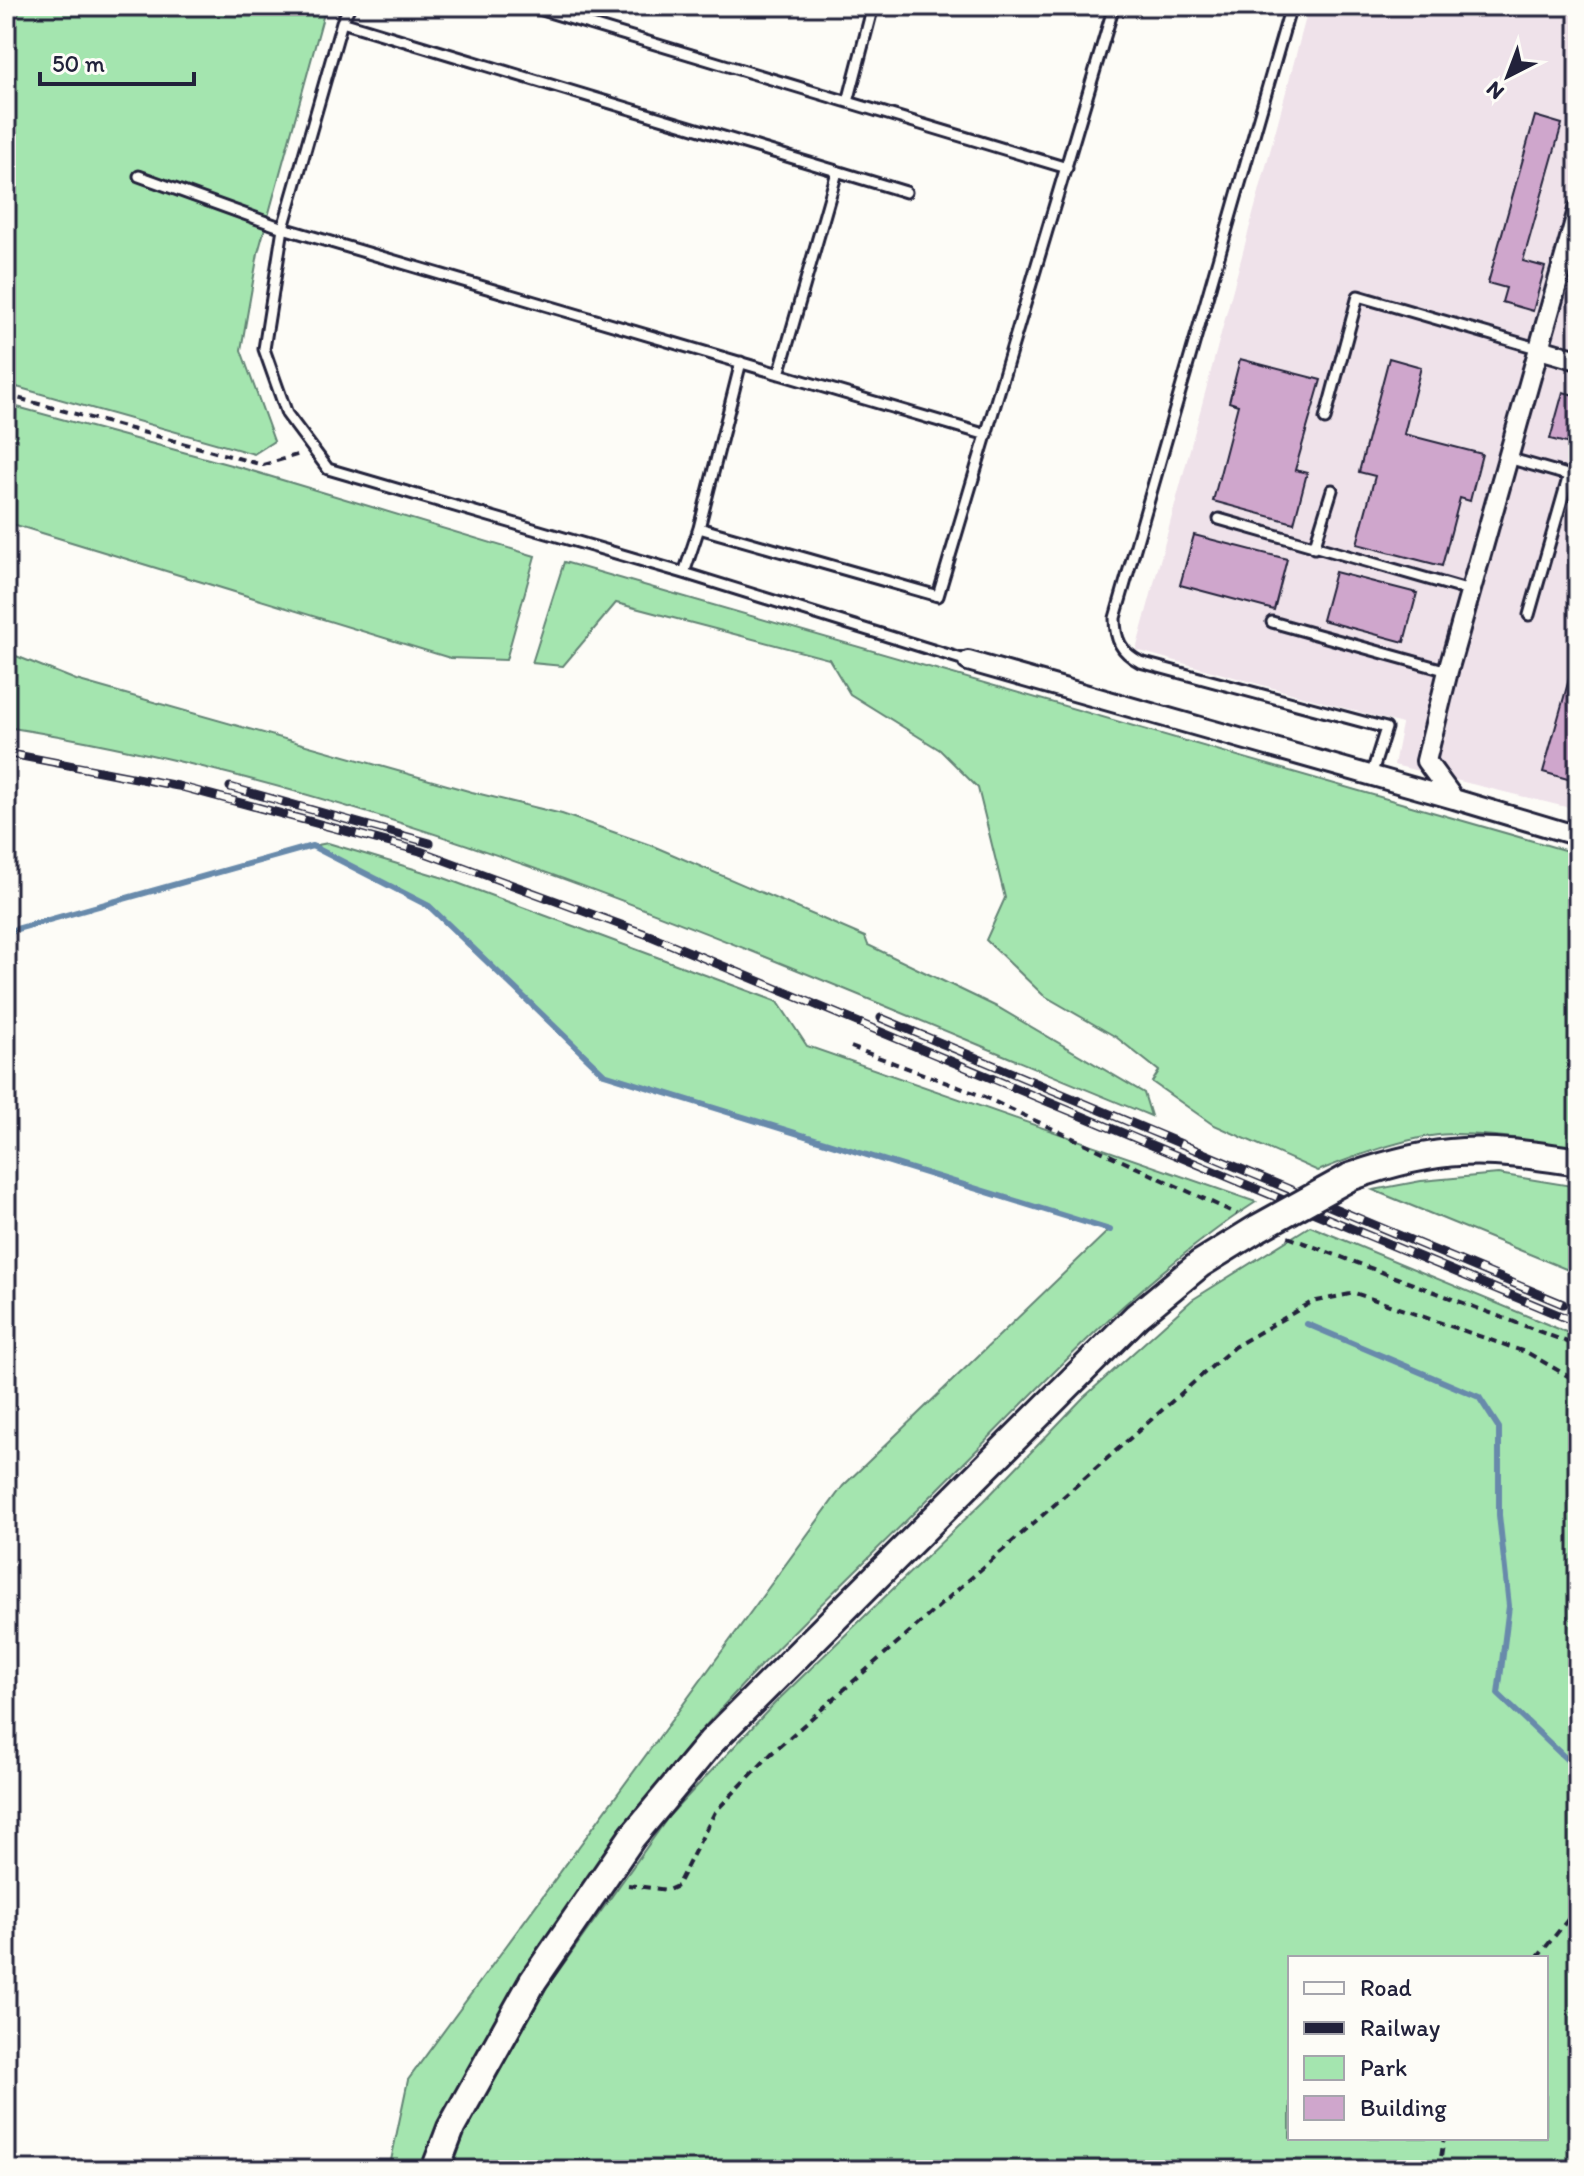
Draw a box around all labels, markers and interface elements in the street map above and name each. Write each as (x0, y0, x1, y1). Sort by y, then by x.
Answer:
scale bar (40, 36, 194, 86)
north arrow (1468, 36, 1548, 116)
text: 50 m (52, 49, 105, 78)
text: N (1480, 75, 1510, 105)
legend (1288, 1956, 1548, 2140)
text: Road (1360, 1973, 1412, 2002)
text: Railway (1360, 2013, 1441, 2042)
text: Park (1360, 2053, 1407, 2082)
text: Building (1360, 2093, 1447, 2122)

